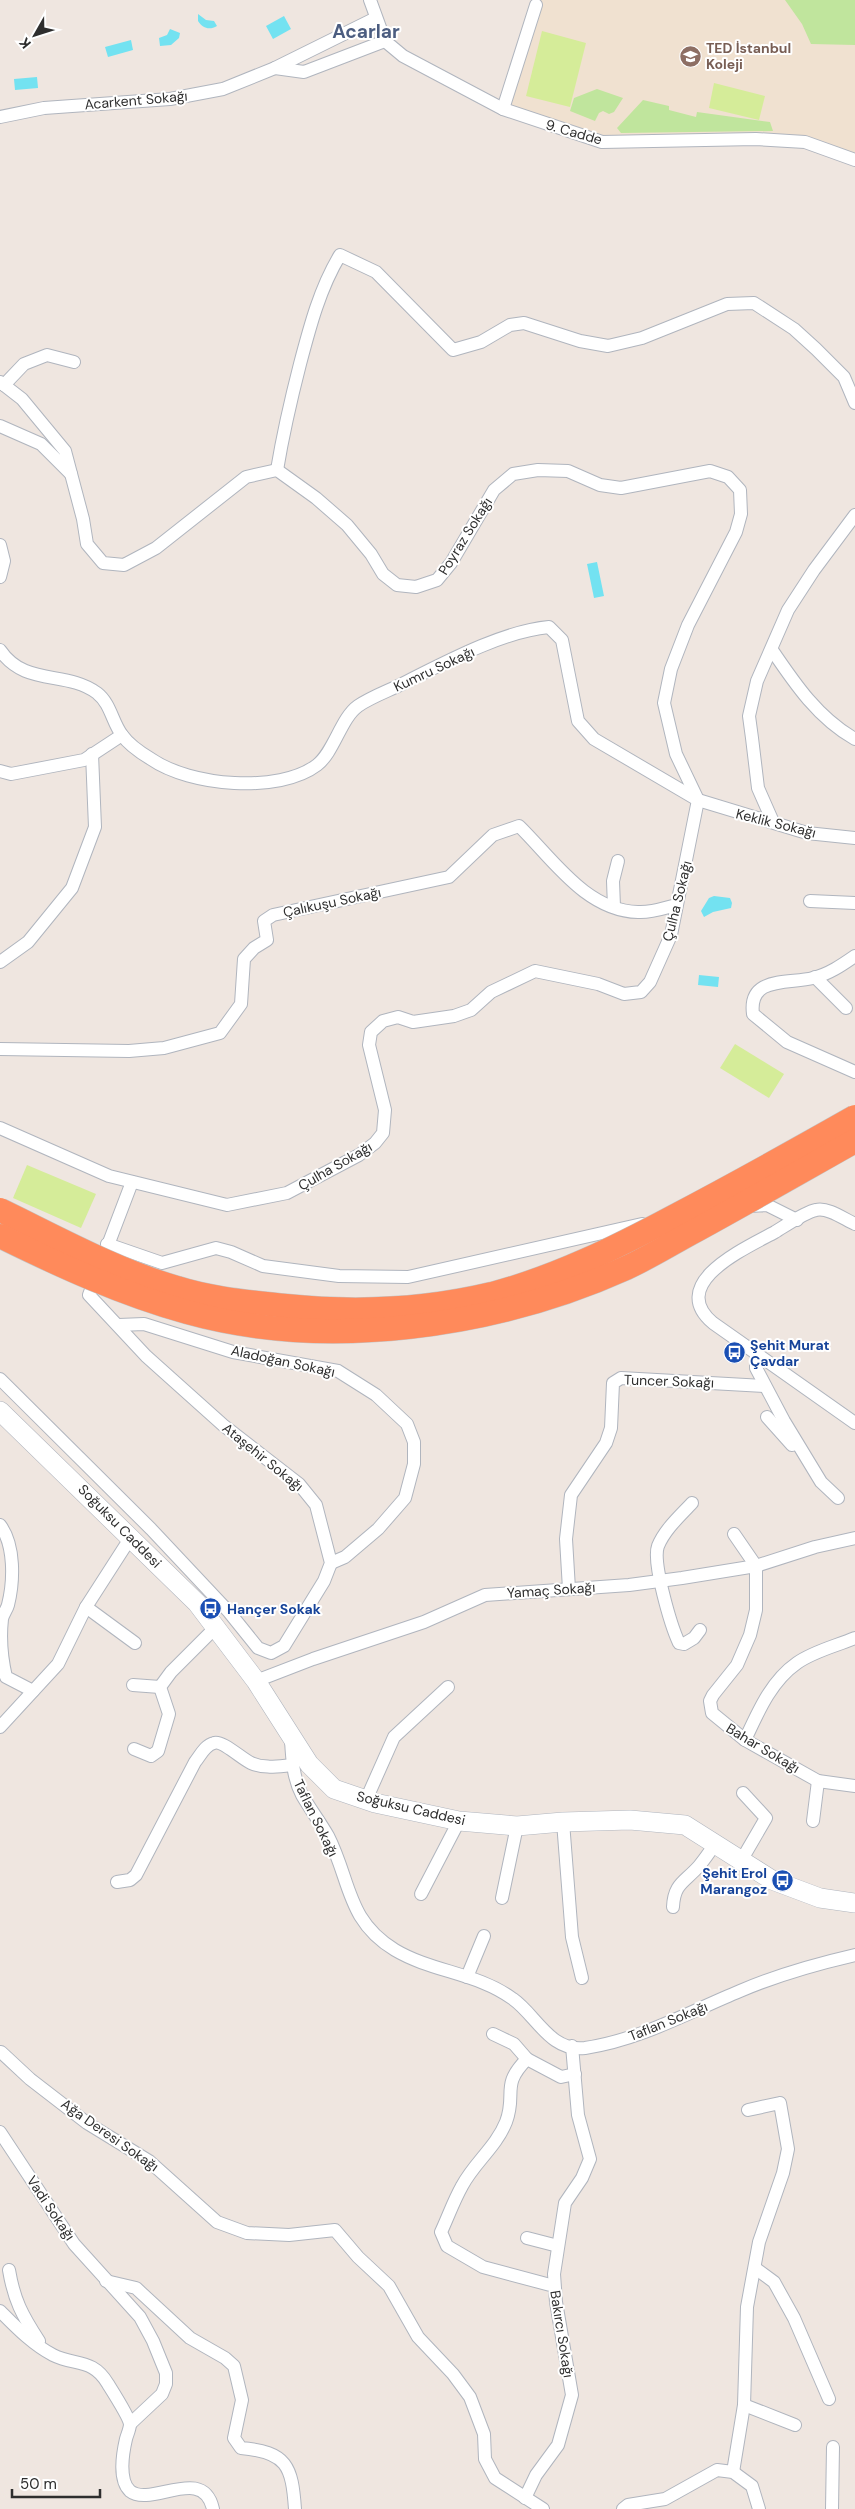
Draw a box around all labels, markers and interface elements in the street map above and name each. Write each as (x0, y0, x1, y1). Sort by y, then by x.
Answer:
north arrow (10, 10, 60, 60)
district label: Acarlar (332, 19, 400, 44)
text: K (15, 34, 35, 52)
place label: TED İstanbul Koleji (706, 39, 791, 73)
school or university icon: TED İstanbul Koleji (678, 44, 702, 68)
street label: Acarkent Sokağı (84, 87, 188, 113)
street label: 9. Cadde (544, 115, 604, 149)
street label: Poyraz Sokağı (434, 494, 496, 578)
street label: Kumru Sokağı (391, 642, 477, 696)
street label: Keklik Sokağı (734, 804, 818, 842)
street label: Çulha Sokağı (658, 859, 696, 943)
street label: Çalıkuşu Sokağı (281, 883, 383, 921)
street label: Çulha Sokağı (295, 1138, 375, 1194)
place label: Şehit Murat Çavdar (750, 1336, 830, 1370)
street label: Aladoğan Sokağı (229, 1341, 337, 1381)
bus stop icon: Şehit Murat Çavdar (722, 1341, 746, 1365)
street label: Tuncer Sokağı (624, 1370, 714, 1392)
street label: Ataşehir Sokağı (219, 1419, 307, 1495)
street label: Soğuksu Caddesi (74, 1480, 166, 1572)
street label: Yamaç Sokağı (506, 1578, 596, 1602)
bus stop icon: Hançer Sokak (199, 1597, 223, 1621)
place label: Hançer Sokak (227, 1600, 321, 1618)
street label: Bahar Sokağı (723, 1719, 803, 1777)
street label: Taflan Sokağı (290, 1776, 342, 1860)
street label: Soğuksu Caddesi (355, 1787, 467, 1829)
place label: Şehit Erol Marangoz (700, 1864, 767, 1898)
bus stop icon: Şehit Erol Marangoz (771, 1869, 795, 1893)
street label: Taflan Sokağı (626, 1997, 710, 2045)
street label: Ağa Deresi Sokağı (58, 2095, 162, 2175)
street label: Vadi Sokağı (23, 2172, 79, 2244)
street label: Bakırcı Sokağı (546, 2289, 578, 2379)
scale bar (12, 2466, 100, 2498)
text: 50 m (20, 2474, 57, 2494)

